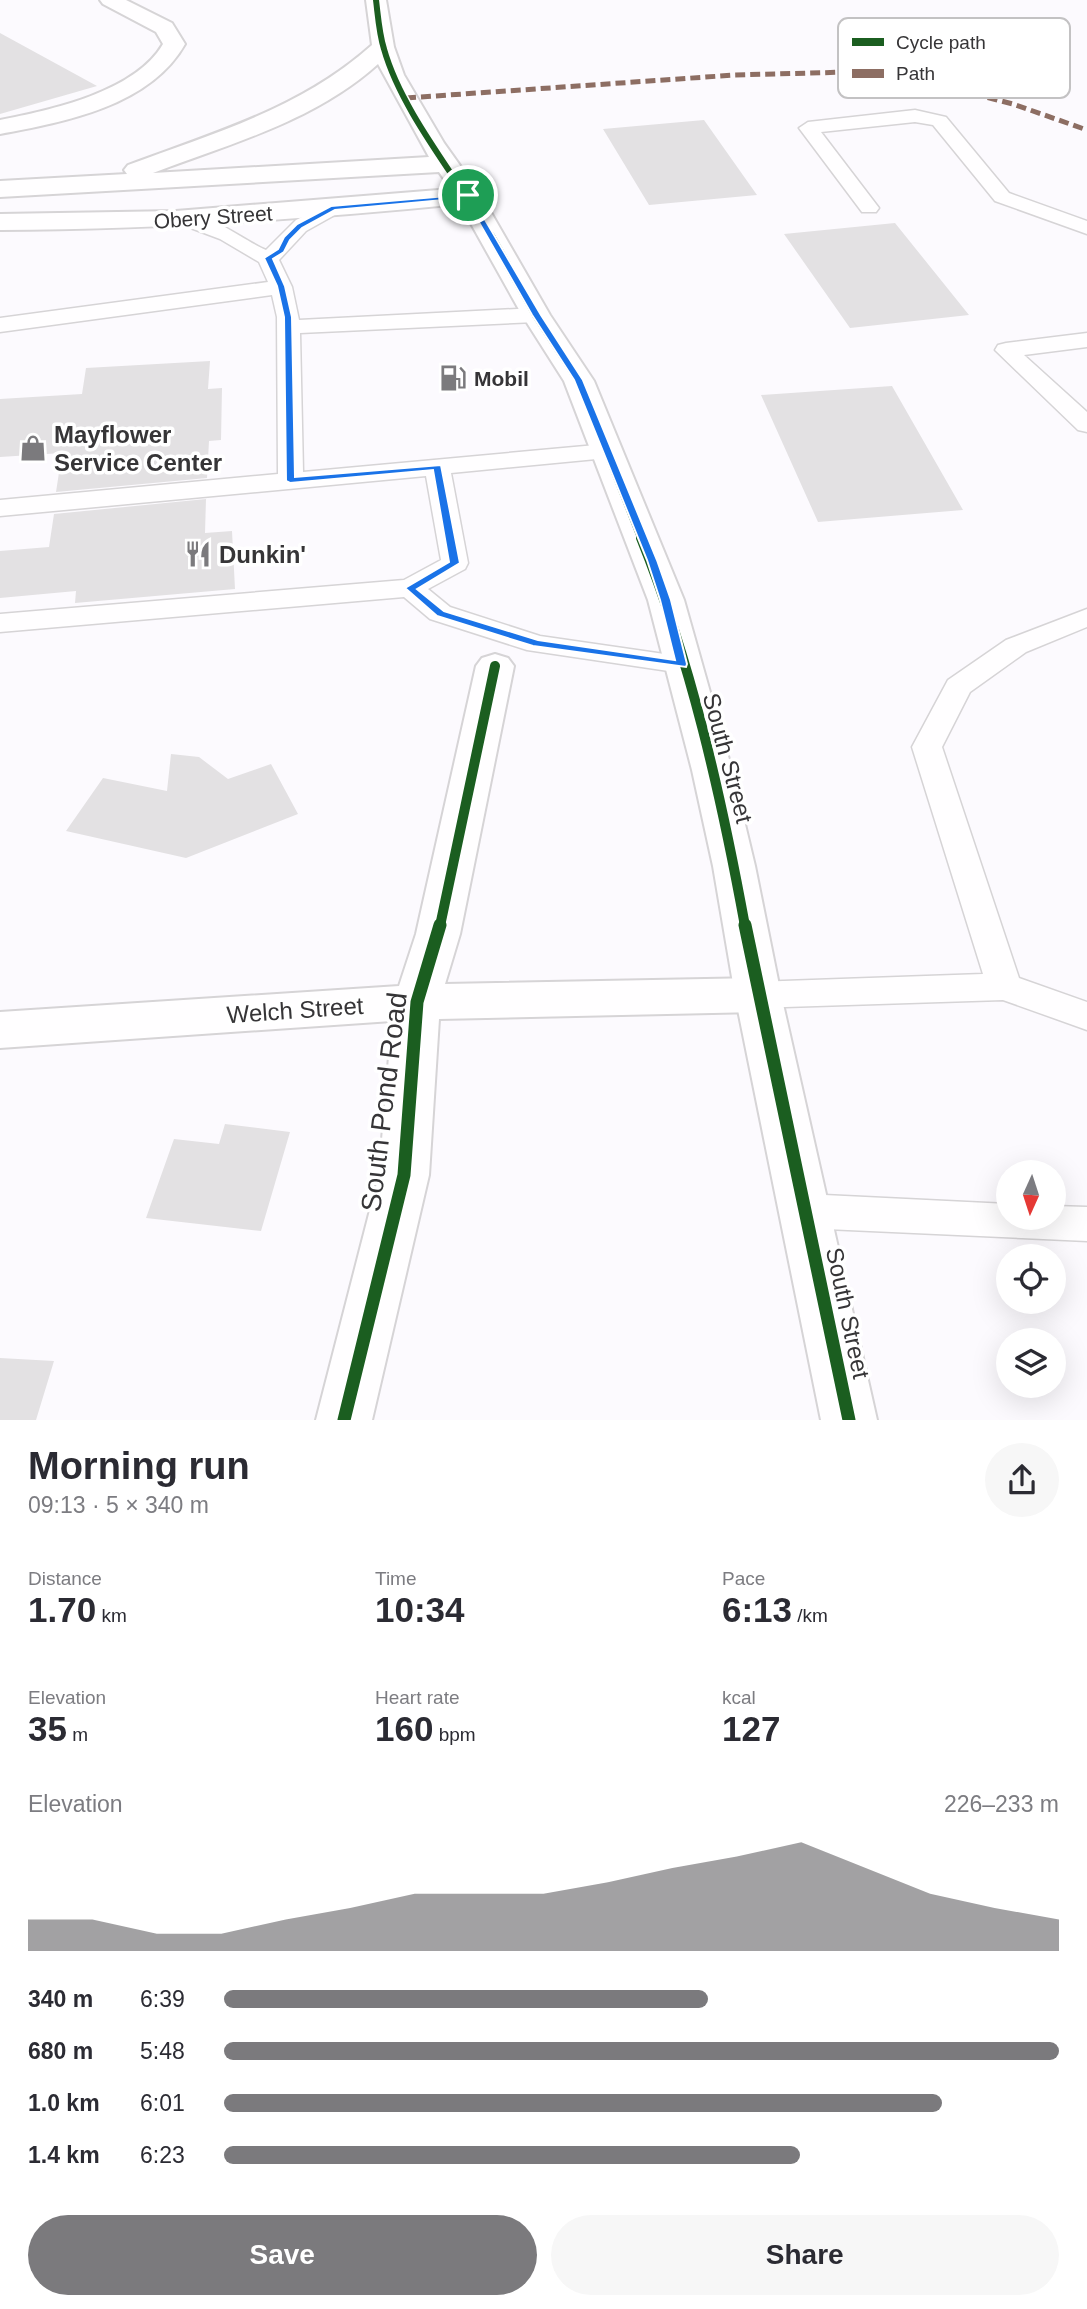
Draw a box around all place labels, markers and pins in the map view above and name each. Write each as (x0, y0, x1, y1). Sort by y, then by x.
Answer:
pin (438, 165, 498, 225)
fuel station icon: Mobil (438, 363, 468, 393)
place label: Mobil (474, 367, 529, 390)
place label: Mayflower Service Center (54, 421, 222, 476)
shop icon: Mayflower Service Center (18, 433, 48, 463)
restaurant icon: Dunkin' (183, 539, 213, 569)
place label: Dunkin' (219, 541, 306, 568)

